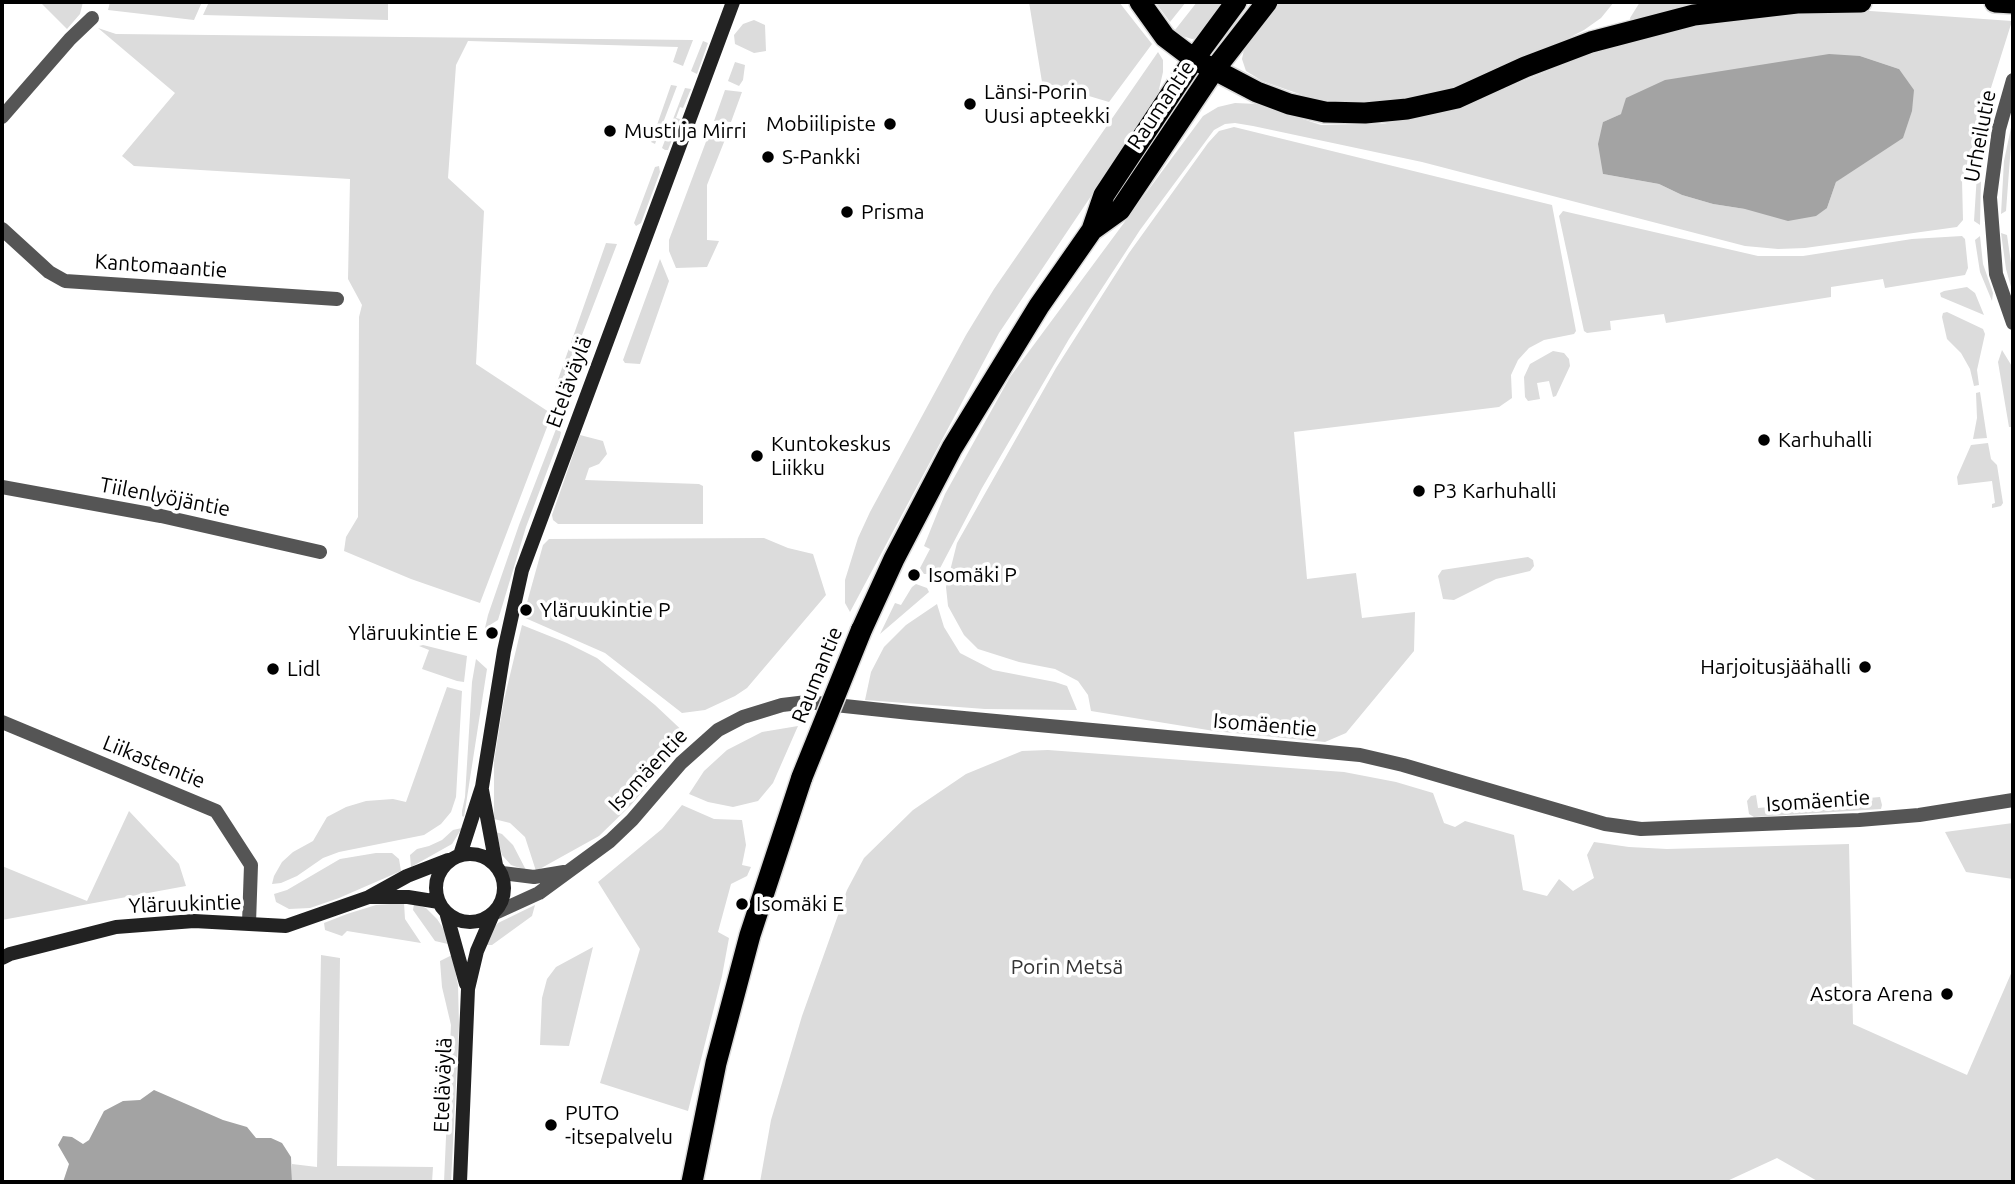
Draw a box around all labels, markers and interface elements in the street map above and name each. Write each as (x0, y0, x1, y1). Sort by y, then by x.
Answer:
street label: Raumantie (1122, 56, 1200, 154)
place label: Länsi-Porin Uusi apteekki (984, 79, 1110, 129)
street label: Urheilutie (1959, 88, 2001, 184)
marker: Länsi-Porin Uusi apteekki (962, 96, 978, 112)
place label: Mobiilipiste (766, 111, 876, 137)
marker: Mobiilipiste (882, 116, 898, 132)
place label: Musti ja Mirri (624, 118, 747, 144)
marker: Musti ja Mirri (602, 123, 618, 139)
place label: S-Pankki (782, 144, 861, 170)
marker: S-Pankki (760, 149, 776, 165)
place label: Prisma (861, 199, 925, 225)
marker: Prisma (839, 204, 855, 220)
street label: Kantomaantie (94, 249, 228, 283)
street label: Eteläväylä (541, 333, 597, 431)
place label: Karhuhalli (1778, 427, 1872, 453)
place label: Kuntokeskus Liikku (771, 431, 891, 481)
marker: Karhuhalli (1756, 432, 1772, 448)
marker: Kuntokeskus Liikku (749, 448, 765, 464)
street label: Tiilenlyöjäntie (98, 472, 232, 522)
place label: P3 Karhuhalli (1433, 478, 1557, 504)
marker: P3 Karhuhalli (1411, 483, 1427, 499)
place label: Isomäki P (928, 562, 1017, 588)
marker: Isomäki P (906, 567, 922, 583)
place label: Yläruukintie P (540, 597, 670, 623)
marker: Yläruukintie P (518, 602, 534, 618)
place label: Yläruukintie E (348, 620, 478, 646)
street label: Raumantie (786, 623, 848, 727)
marker: Yläruukintie E (484, 625, 500, 641)
place label: Harjoitusjäähalli (1700, 654, 1851, 680)
place label: Lidl (287, 656, 321, 682)
marker: Harjoitusjäähalli (1857, 659, 1873, 675)
marker: Lidl (265, 661, 281, 677)
street label: Isomäentie (1212, 708, 1318, 742)
street label: Isomäentie (603, 723, 693, 817)
street label: Liikastentie (99, 730, 209, 794)
street label: Isomäentie (1765, 785, 1871, 817)
street label: Yläruukintie (128, 889, 242, 919)
place label: Isomäki E (756, 891, 844, 917)
marker: Isomäki E (734, 896, 750, 912)
park label: Porin Metsä (1011, 954, 1123, 980)
place label: Astora Arena (1810, 981, 1933, 1007)
marker: Astora Arena (1939, 986, 1955, 1002)
street label: Eteläväylä (429, 1037, 457, 1133)
place label: PUTO -itsepalvelu (565, 1100, 673, 1150)
marker: PUTO -itsepalvelu (543, 1117, 559, 1133)

